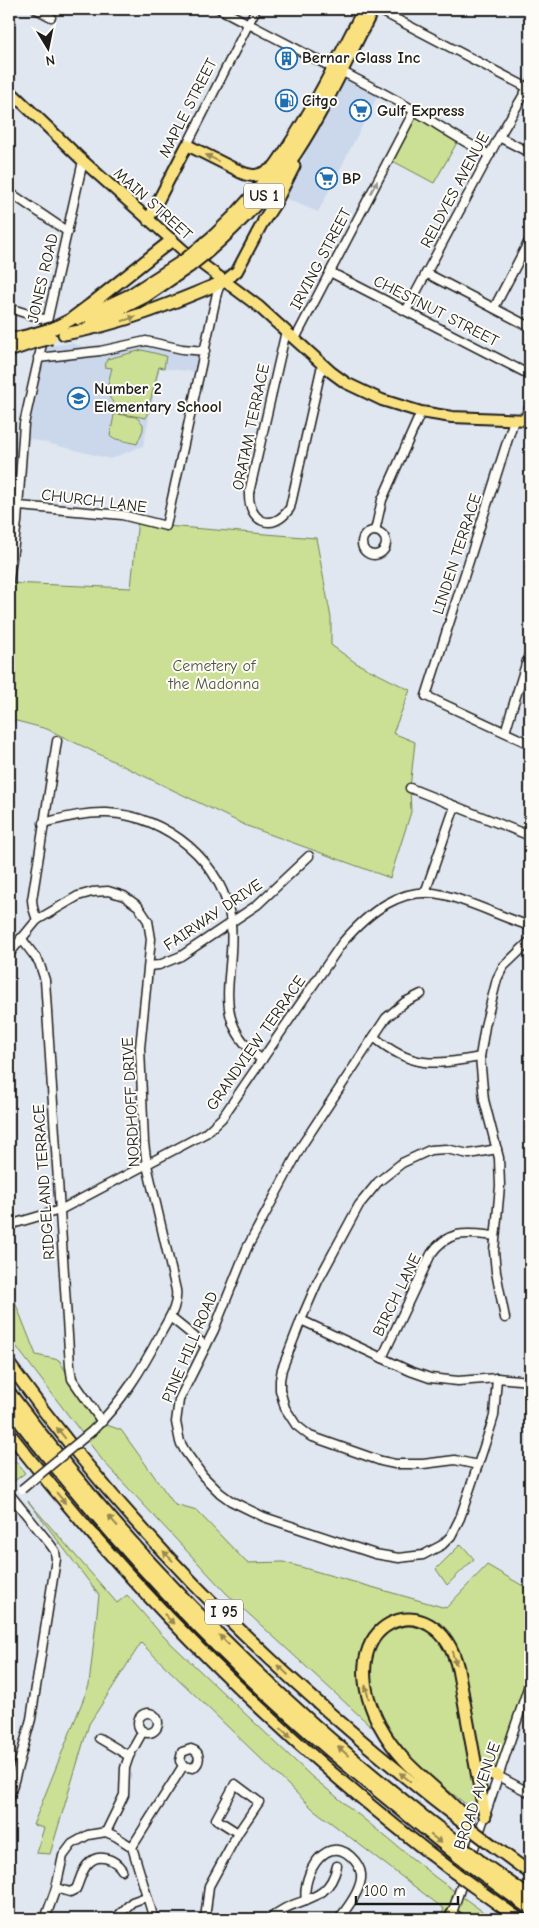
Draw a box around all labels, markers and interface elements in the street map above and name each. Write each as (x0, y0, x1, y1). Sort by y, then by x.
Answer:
north arrow (22, 22, 72, 72)
building icon: Bernar Glass Inc (274, 46, 298, 70)
place label: Bernar Glass Inc (302, 49, 421, 67)
text: N (44, 51, 56, 69)
street label: MAPLE STREET (155, 55, 221, 161)
fuel station icon: Citgo (274, 89, 298, 113)
place label: Citgo (302, 92, 337, 110)
supermarket icon: Gulf Express (349, 99, 373, 123)
place label: Gulf Express (377, 102, 464, 120)
street label: RELDYES AVENUE (417, 129, 493, 251)
one-way arrow (204, 154, 219, 162)
street label: MAIN STREET (110, 164, 196, 244)
supermarket icon: BP (314, 167, 338, 191)
place label: BP (342, 170, 361, 188)
one-way arrow (370, 180, 378, 195)
road number: US 1 (244, 184, 284, 208)
street label: IRVING STREET (287, 205, 356, 313)
street label: JONES ROAD (24, 232, 62, 324)
street label: CHESTNUT STREET (370, 272, 502, 351)
one-way arrow (121, 315, 136, 323)
street label: ORATAM TERRACE (229, 362, 273, 492)
place label: Number 2 Elementary School (94, 380, 222, 416)
school or university icon: Number 2 Elementary School (66, 386, 90, 410)
street label: CHURCH LANE (40, 486, 148, 516)
street label: LINDEN TERRACE (429, 491, 485, 617)
park label: Cemetery of the Madonna (167, 657, 260, 693)
street label: FAIRWAY DRIVE (161, 875, 266, 954)
street label: GRANDVIEW TERRACE (203, 972, 309, 1114)
street label: NORDHOFF DRIVE (119, 1036, 143, 1167)
street label: RIDGELAND TERRACE (30, 1103, 58, 1260)
street label: BIRCH LANE (369, 1250, 425, 1339)
street label: PINE HILL ROAD (158, 1289, 222, 1405)
one-way arrow (55, 1427, 66, 1440)
one-way arrow (55, 1492, 66, 1504)
one-way arrow (108, 1515, 119, 1528)
one-way arrow (162, 1550, 174, 1562)
road number: I 95 (205, 1600, 243, 1624)
one-way arrow (163, 1613, 175, 1625)
one-way arrow (218, 1634, 230, 1646)
one-way arrow (451, 1651, 459, 1666)
one-way arrow (277, 1664, 289, 1676)
one-way arrow (363, 1684, 371, 1699)
one-way arrow (279, 1727, 292, 1738)
street label: BROAD AVENUE (450, 1740, 504, 1852)
one-way arrow (337, 1745, 350, 1756)
one-way arrow (399, 1772, 412, 1783)
one-way arrow (429, 1834, 442, 1845)
scale bar (356, 1873, 459, 1905)
text: 100 m (364, 1882, 406, 1900)

